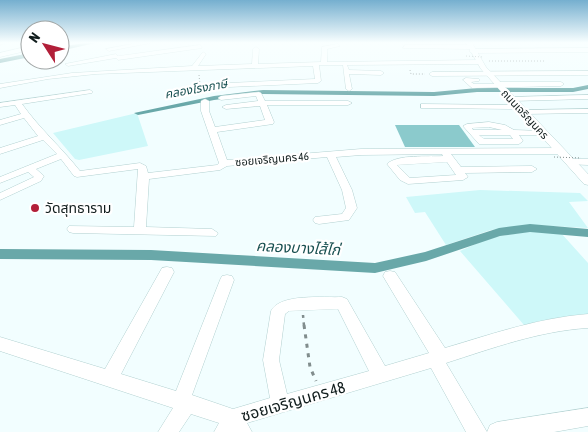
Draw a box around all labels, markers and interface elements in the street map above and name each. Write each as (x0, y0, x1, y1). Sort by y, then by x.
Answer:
north arrow (20, 20, 70, 70)
text: N (26, 29, 43, 45)
water label: คลองโรงภาษี (164, 76, 230, 101)
street label: ถนนเจริญนคร (499, 87, 551, 141)
street label: ซอยเจริญนคร 46 (235, 150, 309, 168)
place label: วัดสุทธาราม (45, 200, 111, 217)
marker: วัดสุทธาราม (29, 202, 41, 214)
water label: คลองบางไส้ไก่ (256, 237, 342, 258)
street label: ซอยเจริญนคร 48 (239, 378, 347, 424)

